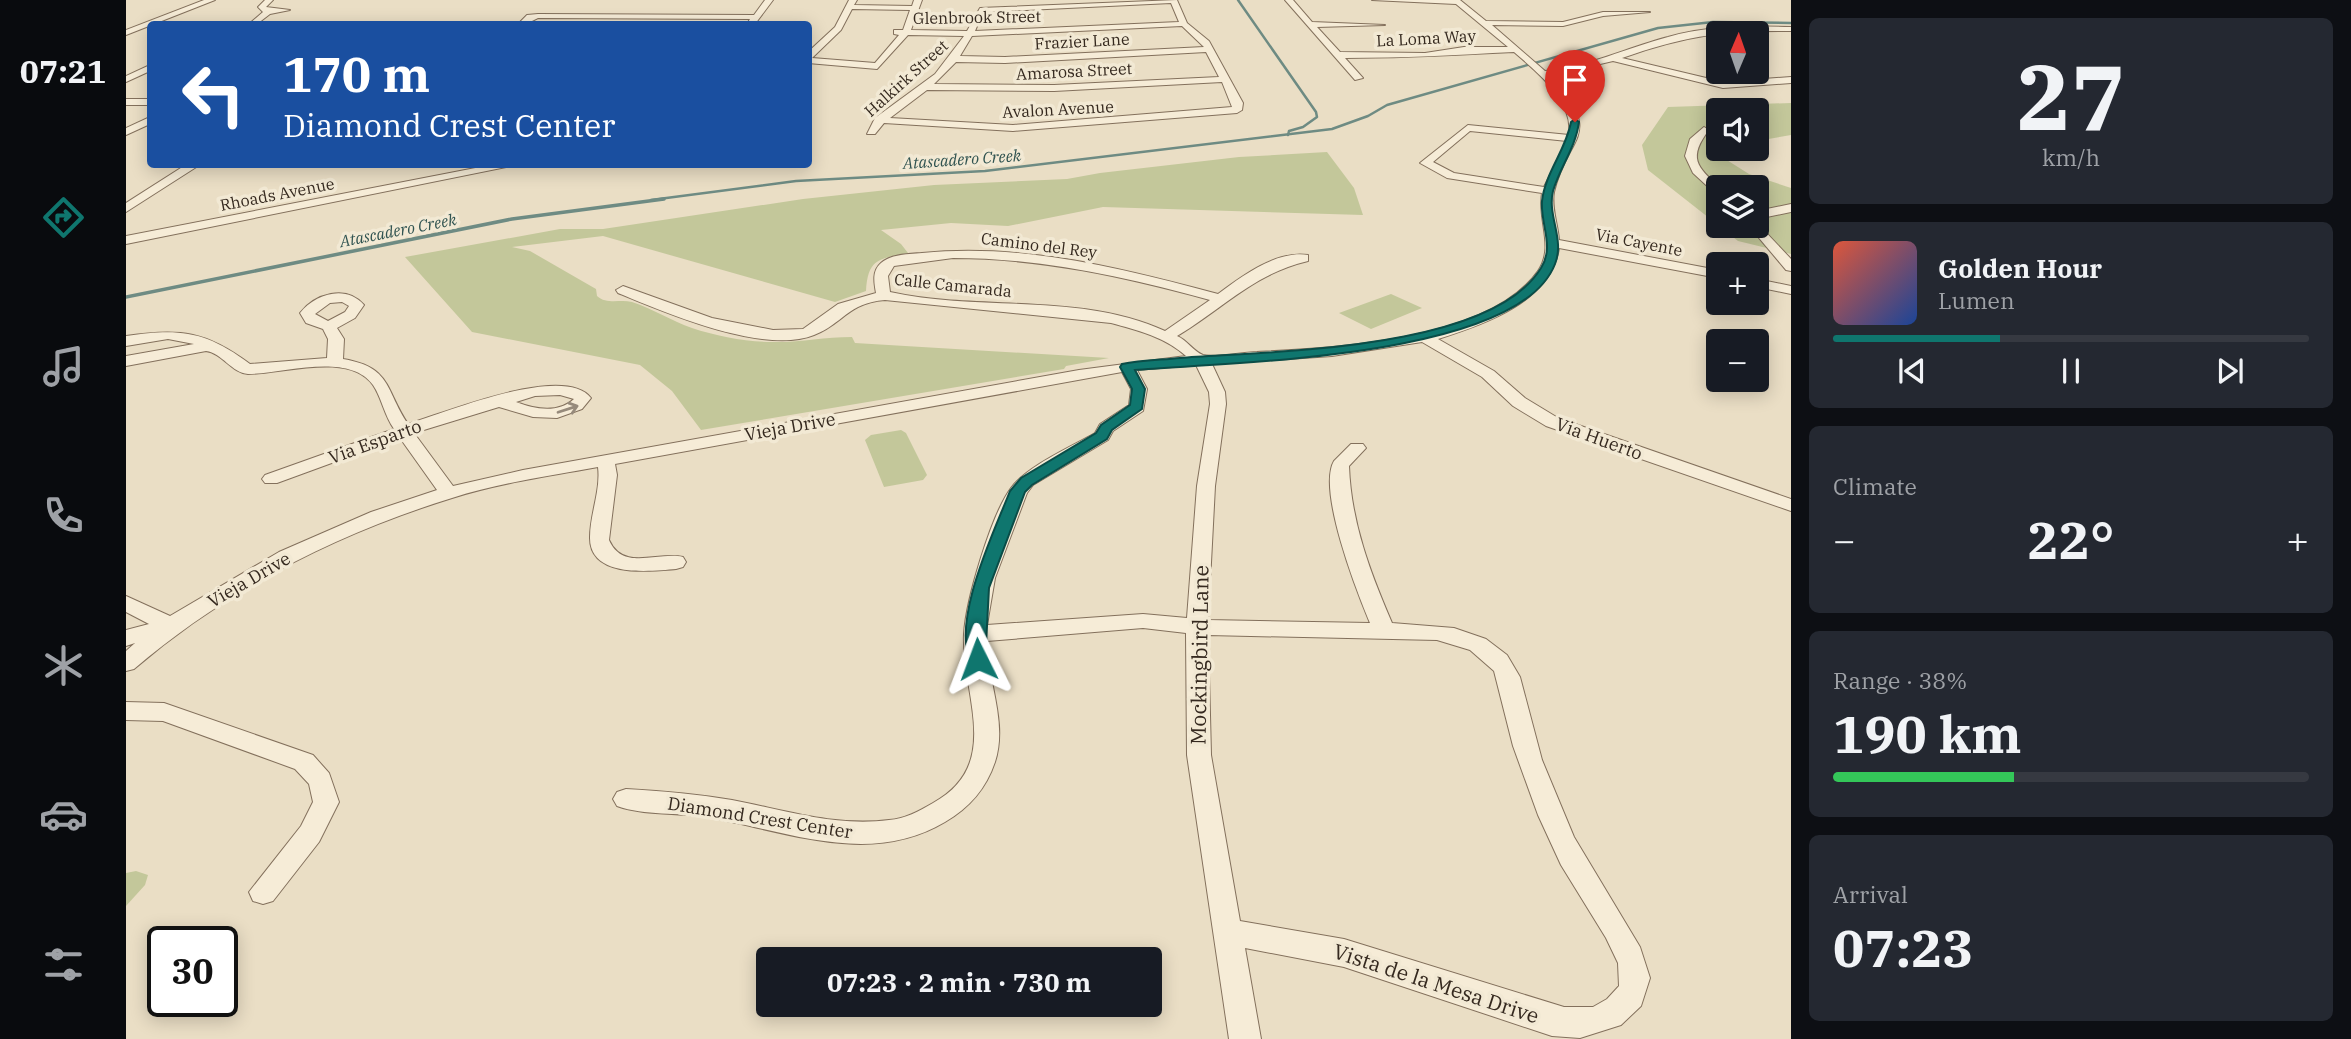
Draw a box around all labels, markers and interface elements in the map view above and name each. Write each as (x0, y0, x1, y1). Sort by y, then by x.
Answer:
street label: Glenbrook Street (913, 6, 1042, 28)
north arrow (1706, 21, 1769, 84)
map controls (1706, 21, 1769, 392)
street label: La Loma Way (1376, 25, 1477, 51)
street label: Frazier Lane (1034, 29, 1130, 53)
street label: Halkirk Street (860, 35, 952, 121)
text: 27 (2016, 37, 2126, 155)
text: 170 m (283, 42, 430, 105)
icon: left (168, 49, 259, 140)
text: 07:21 (20, 50, 106, 92)
pin (1545, 50, 1605, 122)
street label: Amarosa Street (1015, 58, 1133, 84)
icon: arrive (1556, 61, 1594, 99)
street label: Avalon Avenue (1002, 96, 1114, 122)
button: sound (1706, 98, 1769, 161)
text: Diamond Crest Center (283, 104, 615, 146)
text: km/h (2042, 142, 2100, 172)
water label: Atascadero Creek (901, 145, 1022, 173)
street label: Rhoads Avenue (218, 173, 336, 215)
button: layers (1706, 175, 1769, 238)
icon: directions (39, 193, 88, 242)
water label: Atascadero Creek (337, 209, 459, 251)
street label: Via Cayente (1594, 224, 1684, 260)
street label: Camino del Rey (980, 228, 1099, 262)
text: Golden Hour (1938, 251, 2102, 285)
button: + (1706, 252, 1769, 315)
street label: Calle Camarada (893, 269, 1013, 301)
text: Lumen (1938, 285, 2015, 315)
button: − (1706, 329, 1769, 392)
icon: music (39, 342, 88, 391)
icon: previous (1893, 352, 1931, 390)
icon: pause (2052, 352, 2090, 390)
icon: next (2211, 352, 2249, 390)
one-way arrow (556, 401, 578, 414)
street label: Vieja Drive (743, 407, 837, 446)
street label: Via Huerto (1553, 412, 1646, 465)
street label: Via Esparto (325, 414, 424, 469)
text: Climate (1833, 471, 1917, 501)
icon: phone (39, 491, 88, 540)
text: 22° (2028, 506, 2114, 573)
text: − (1833, 515, 1856, 564)
text: + (2286, 515, 2309, 564)
street label: Vieja Drive (203, 547, 294, 612)
street label: Mockingbird Lane (1183, 565, 1215, 745)
position arrow (941, 622, 1015, 696)
icon: climate (39, 641, 88, 690)
text: Range · 38% (1833, 665, 1967, 695)
text: 190 km (1833, 700, 2022, 767)
icon: car (39, 790, 88, 839)
street label: Diamond Crest Center (666, 792, 854, 843)
text: Arrival (1833, 879, 1908, 909)
text: 07:23 (1833, 914, 1974, 981)
speed limit sign: 30 (147, 926, 238, 1017)
street label: Vista de la Mesa Drive (1330, 937, 1543, 1030)
icon: filters (39, 940, 88, 989)
text: 07:23 · 2 min · 730 m (827, 965, 1091, 999)

